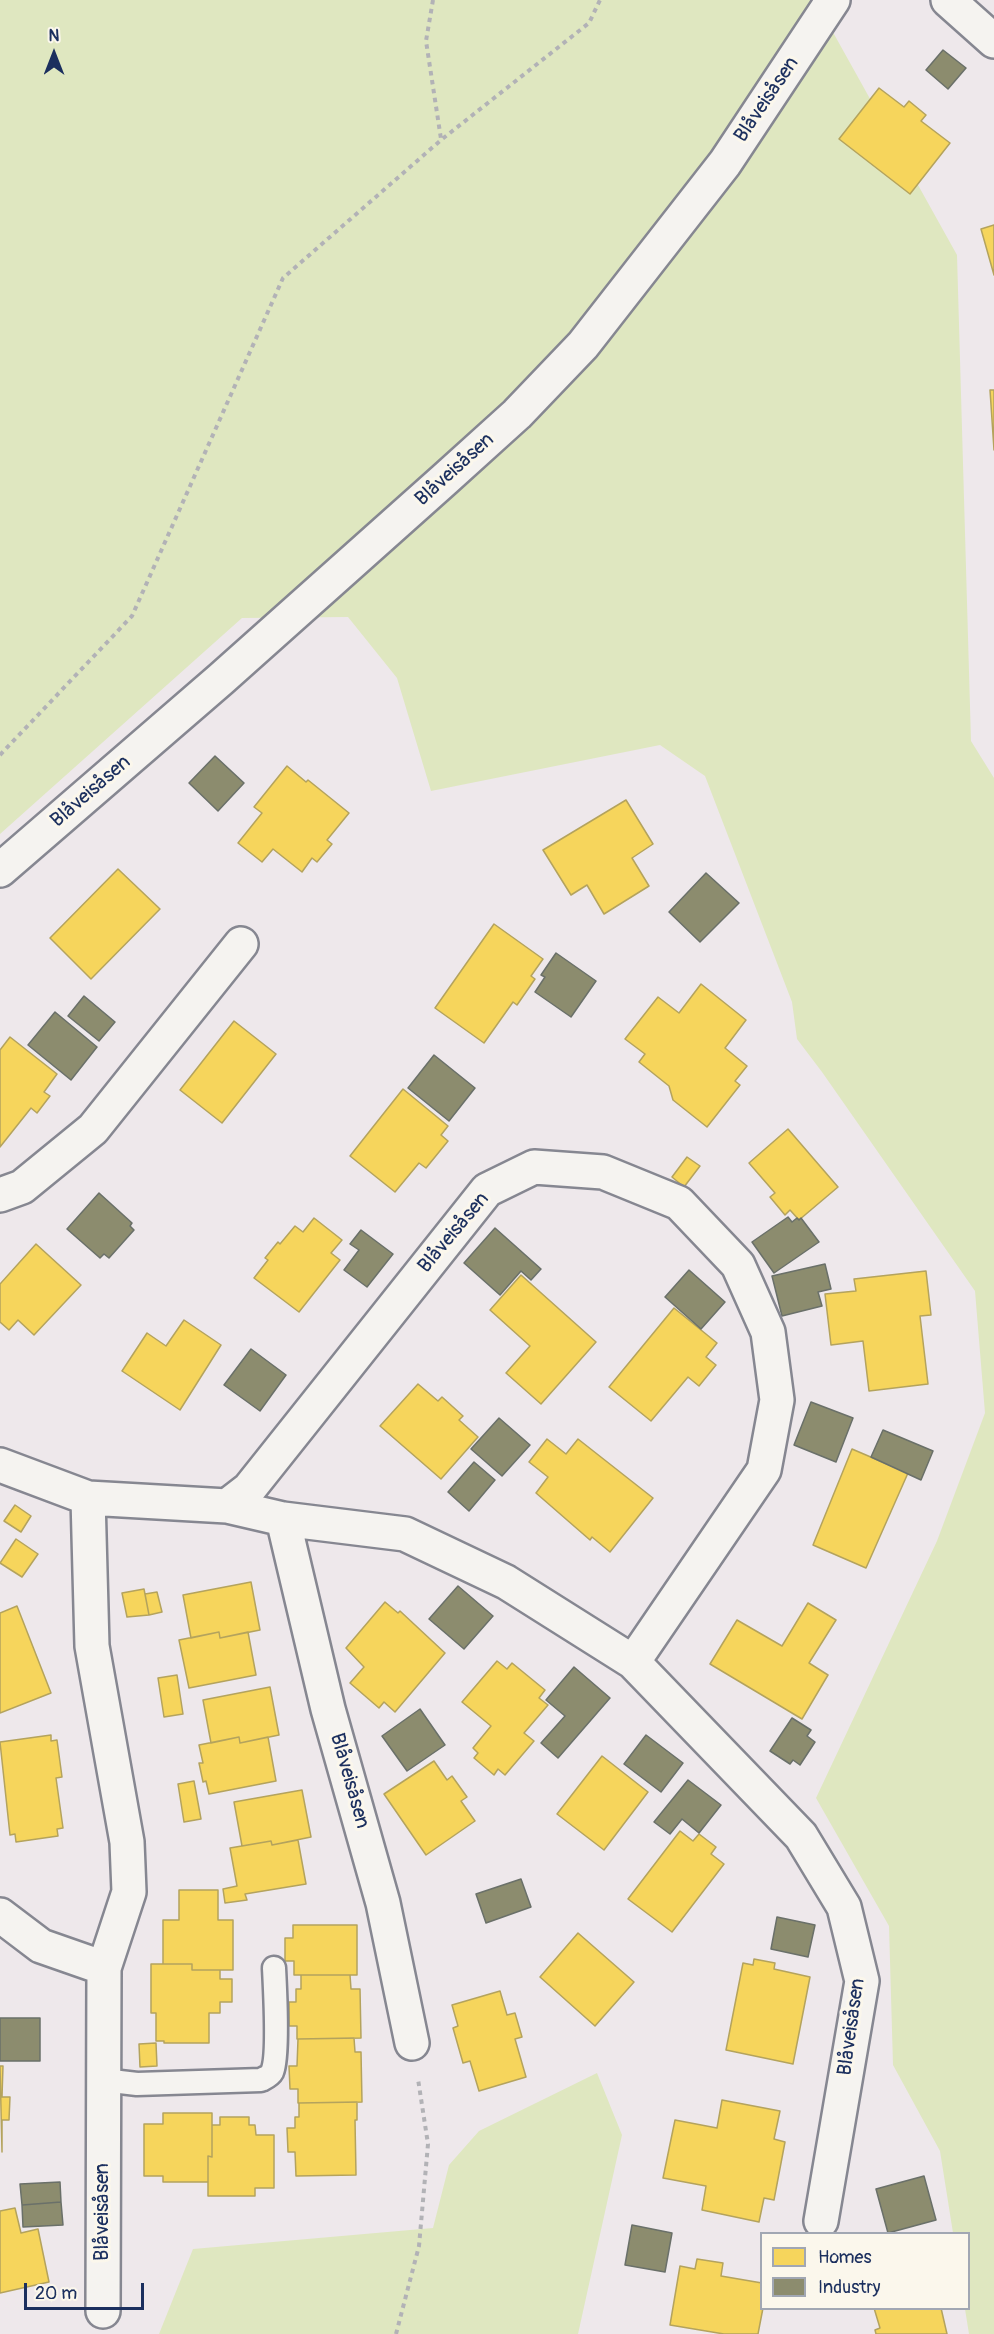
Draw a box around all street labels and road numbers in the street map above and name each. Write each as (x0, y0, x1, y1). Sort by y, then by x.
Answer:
street label: Blåveisåsen (730, 53, 804, 147)
street label: Blåveisåsen (411, 428, 499, 512)
street label: Blåveisåsen (46, 751, 136, 833)
street label: Blåveisåsen (413, 1188, 495, 1278)
street label: Blåveisåsen (324, 1731, 374, 1831)
street label: Blåveisåsen (833, 1977, 871, 2077)
street label: Blåveisåsen (91, 2163, 115, 2261)

